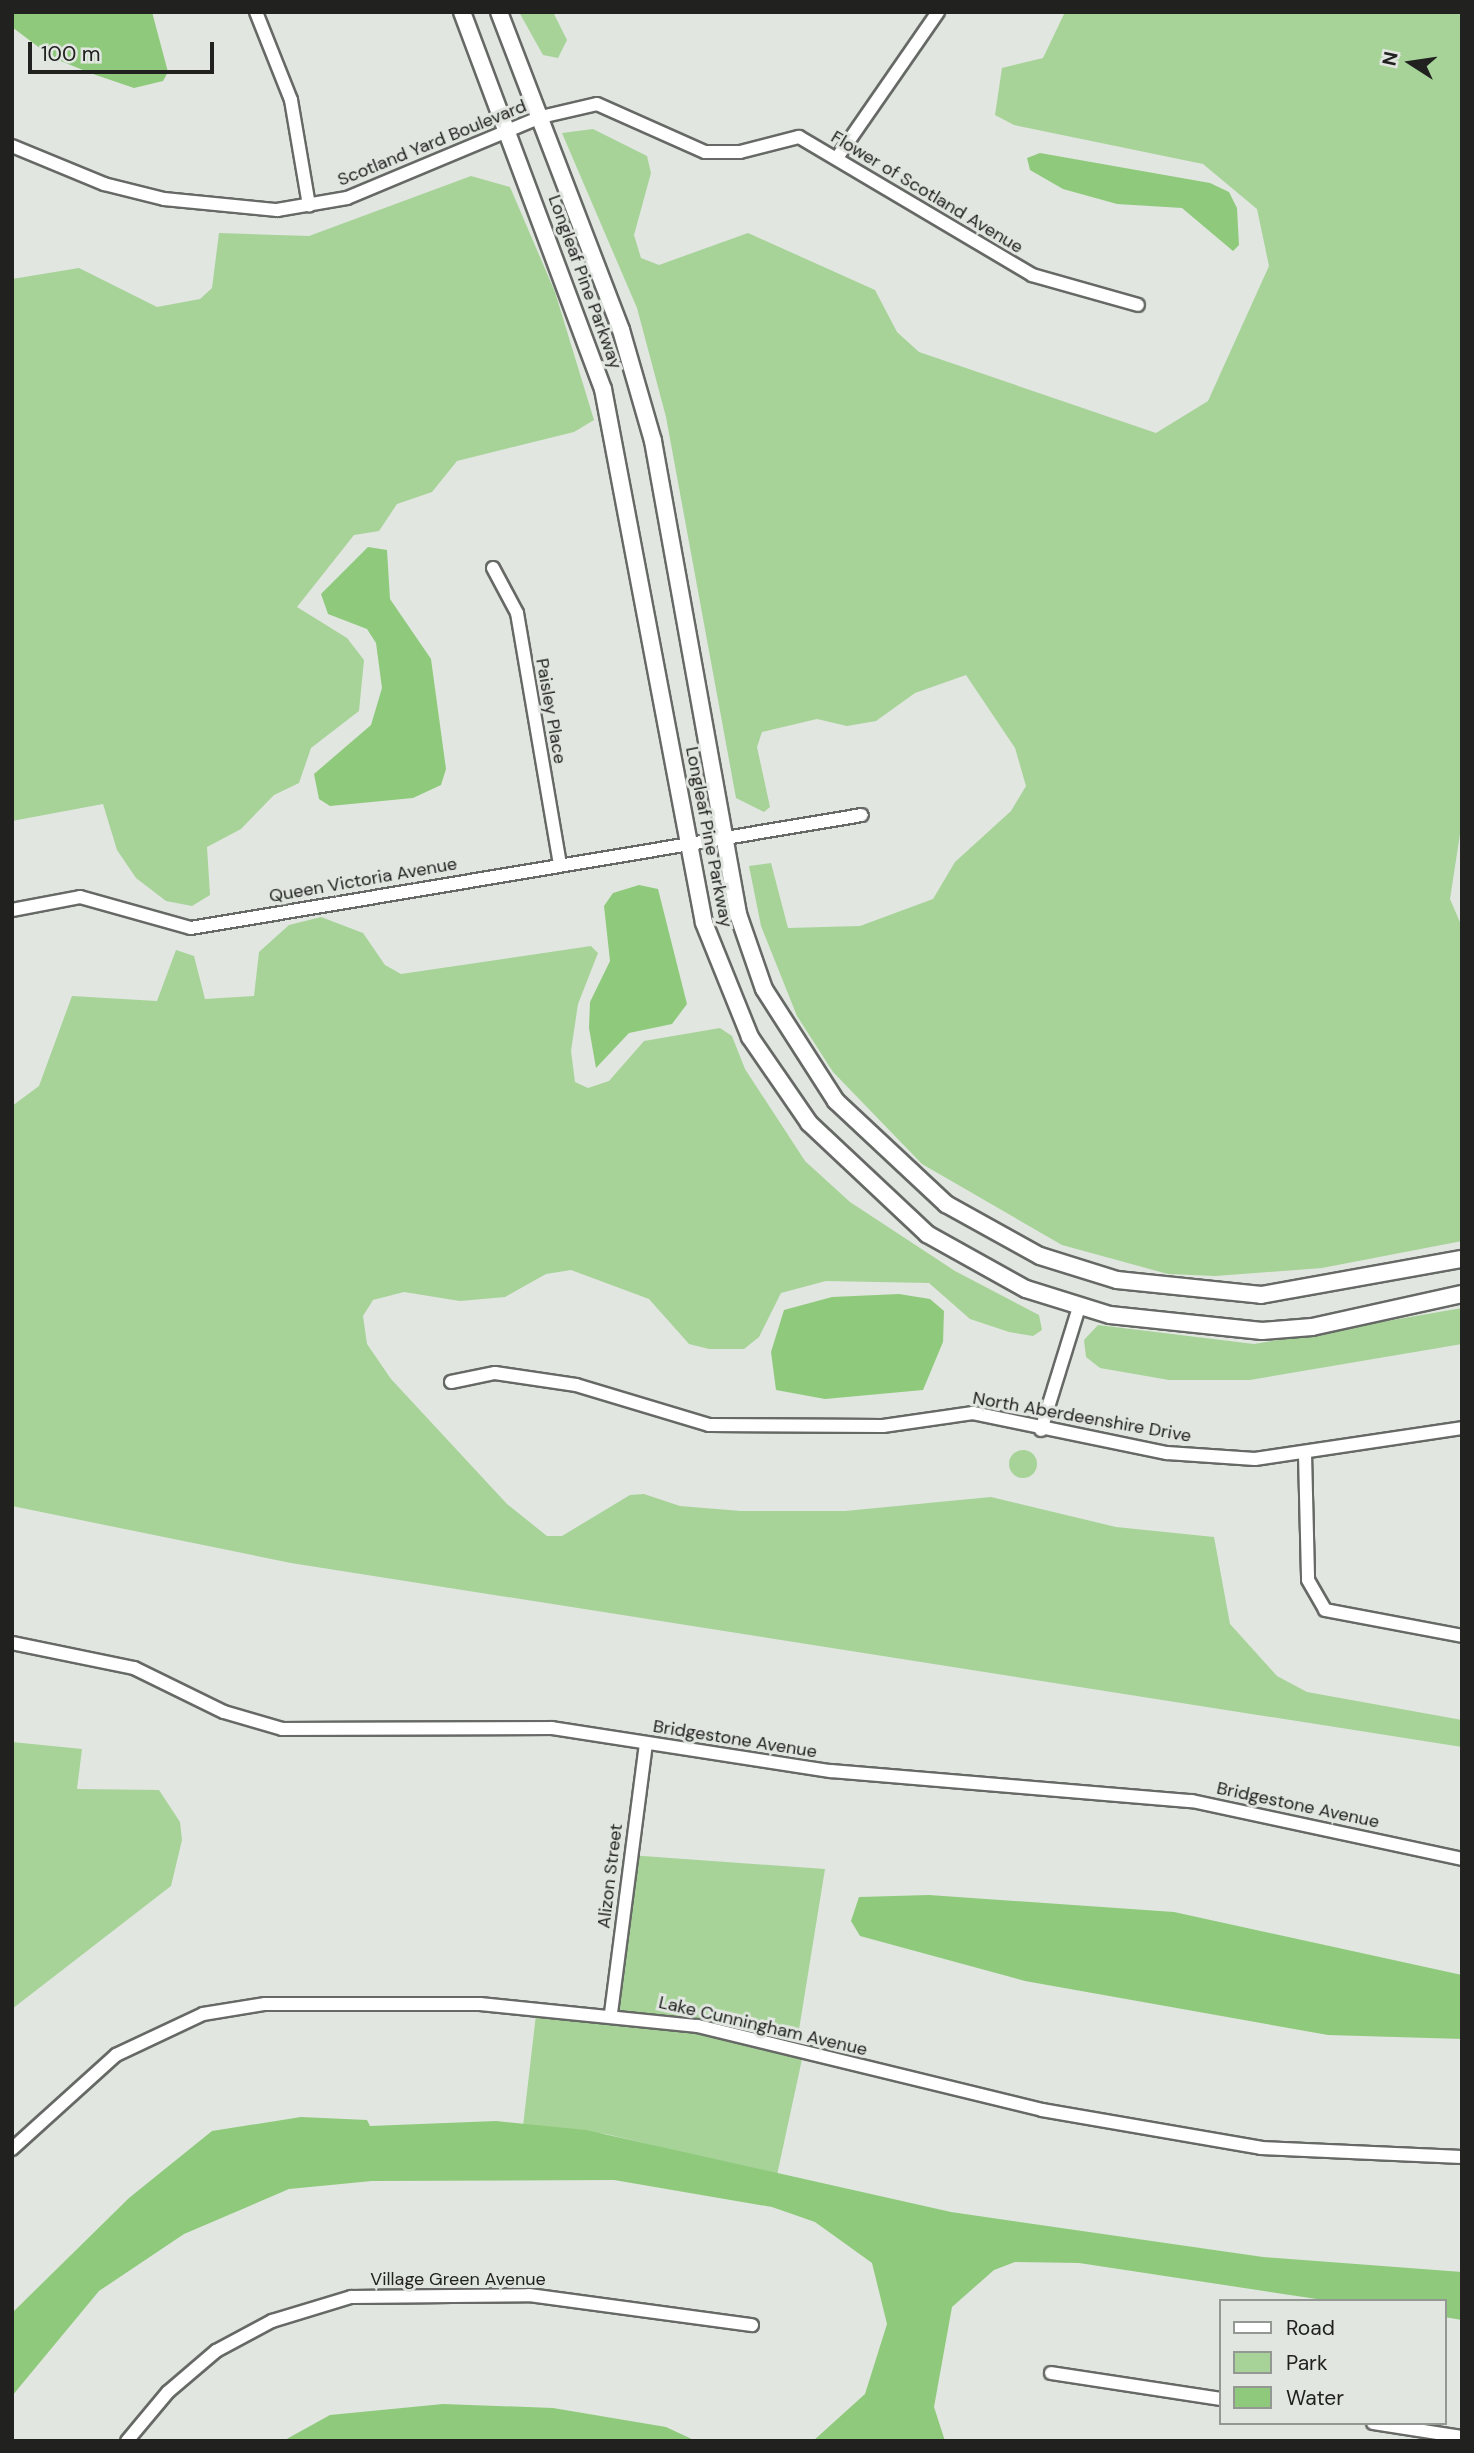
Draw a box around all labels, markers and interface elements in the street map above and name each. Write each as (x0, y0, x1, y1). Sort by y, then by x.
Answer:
scale bar (32, 28, 217, 72)
north arrow (1376, 28, 1446, 98)
text: 100 m (41, 40, 101, 68)
text: N (1376, 49, 1404, 68)
street label: Scotland Yard Boulevard (334, 95, 530, 191)
street label: Flower of Scotland Avenue (827, 126, 1027, 258)
street label: Longleaf Pine Parkway (543, 192, 627, 372)
street label: Paisley Place (531, 657, 571, 765)
street label: Longleaf Pine Parkway (681, 745, 737, 929)
street label: Queen Victoria Avenue (267, 853, 459, 907)
street label: North Aberdeenshire Drive (971, 1387, 1193, 1447)
street label: Bridgestone Avenue (652, 1715, 818, 1763)
street label: Bridgestone Avenue (1215, 1777, 1381, 1833)
street label: Alizon Street (593, 1822, 627, 1930)
street label: Lake Cunningham Avenue (657, 1991, 869, 2061)
street label: Village Green Avenue (370, 2268, 546, 2290)
legend (1218, 2299, 1446, 2425)
text: Road (1286, 2314, 1335, 2342)
text: Park (1286, 2349, 1327, 2377)
text: Water (1286, 2384, 1344, 2412)

